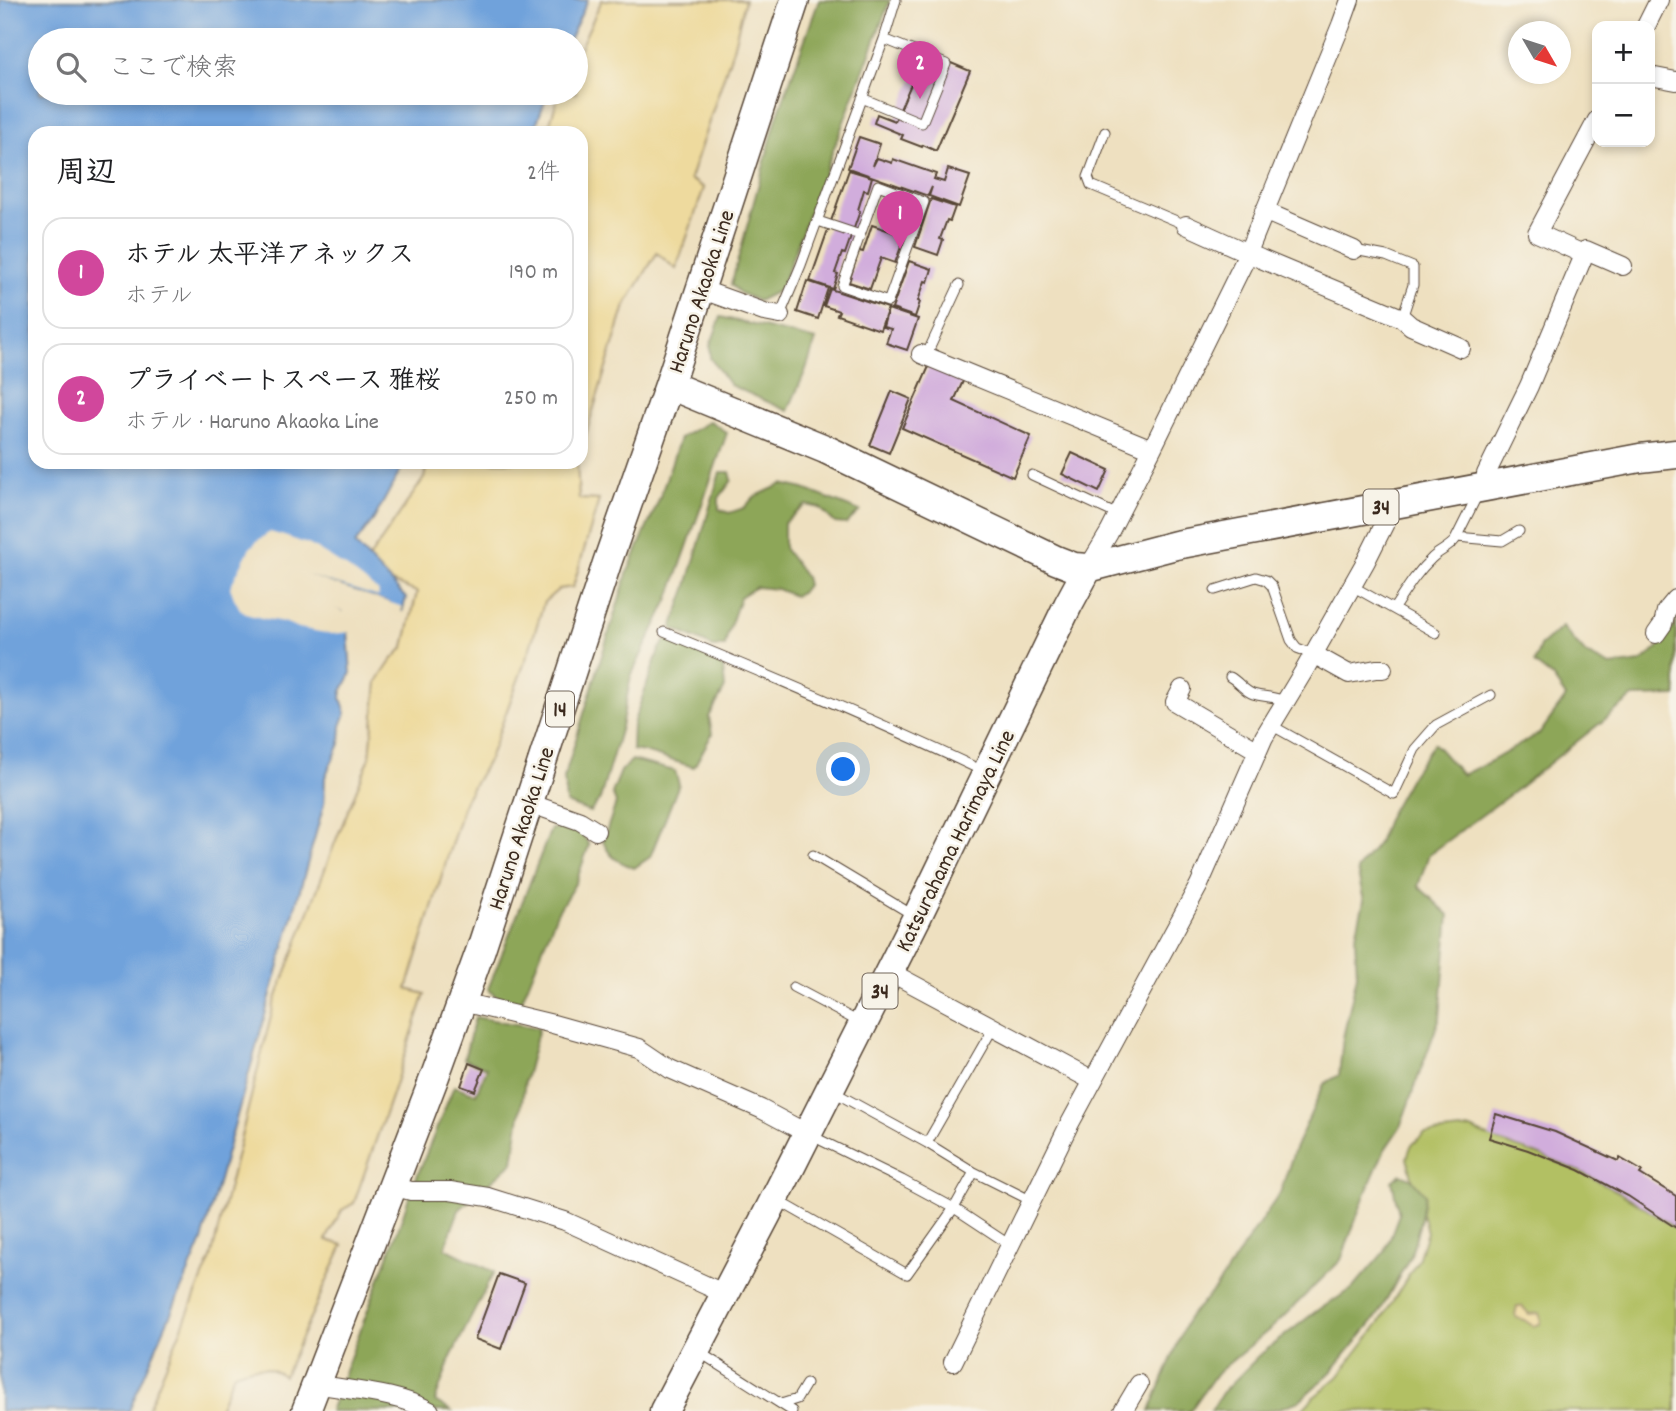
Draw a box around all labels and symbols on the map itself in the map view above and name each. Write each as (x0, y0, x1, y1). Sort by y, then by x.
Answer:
north arrow (1508, 21, 1571, 84)
pin: 2 (897, 41, 943, 99)
pin: 1 (877, 191, 923, 249)
street label: Haruno Akaoka Line (661, 206, 745, 378)
road number: 34 (1364, 490, 1398, 524)
road number: 14 (546, 692, 574, 726)
street label: Katsurahama Harimaya Line (889, 725, 1025, 958)
street label: Haruno Akaoka Line (481, 743, 565, 915)
your location (826, 752, 860, 786)
road number: 34 (862, 974, 898, 1009)

